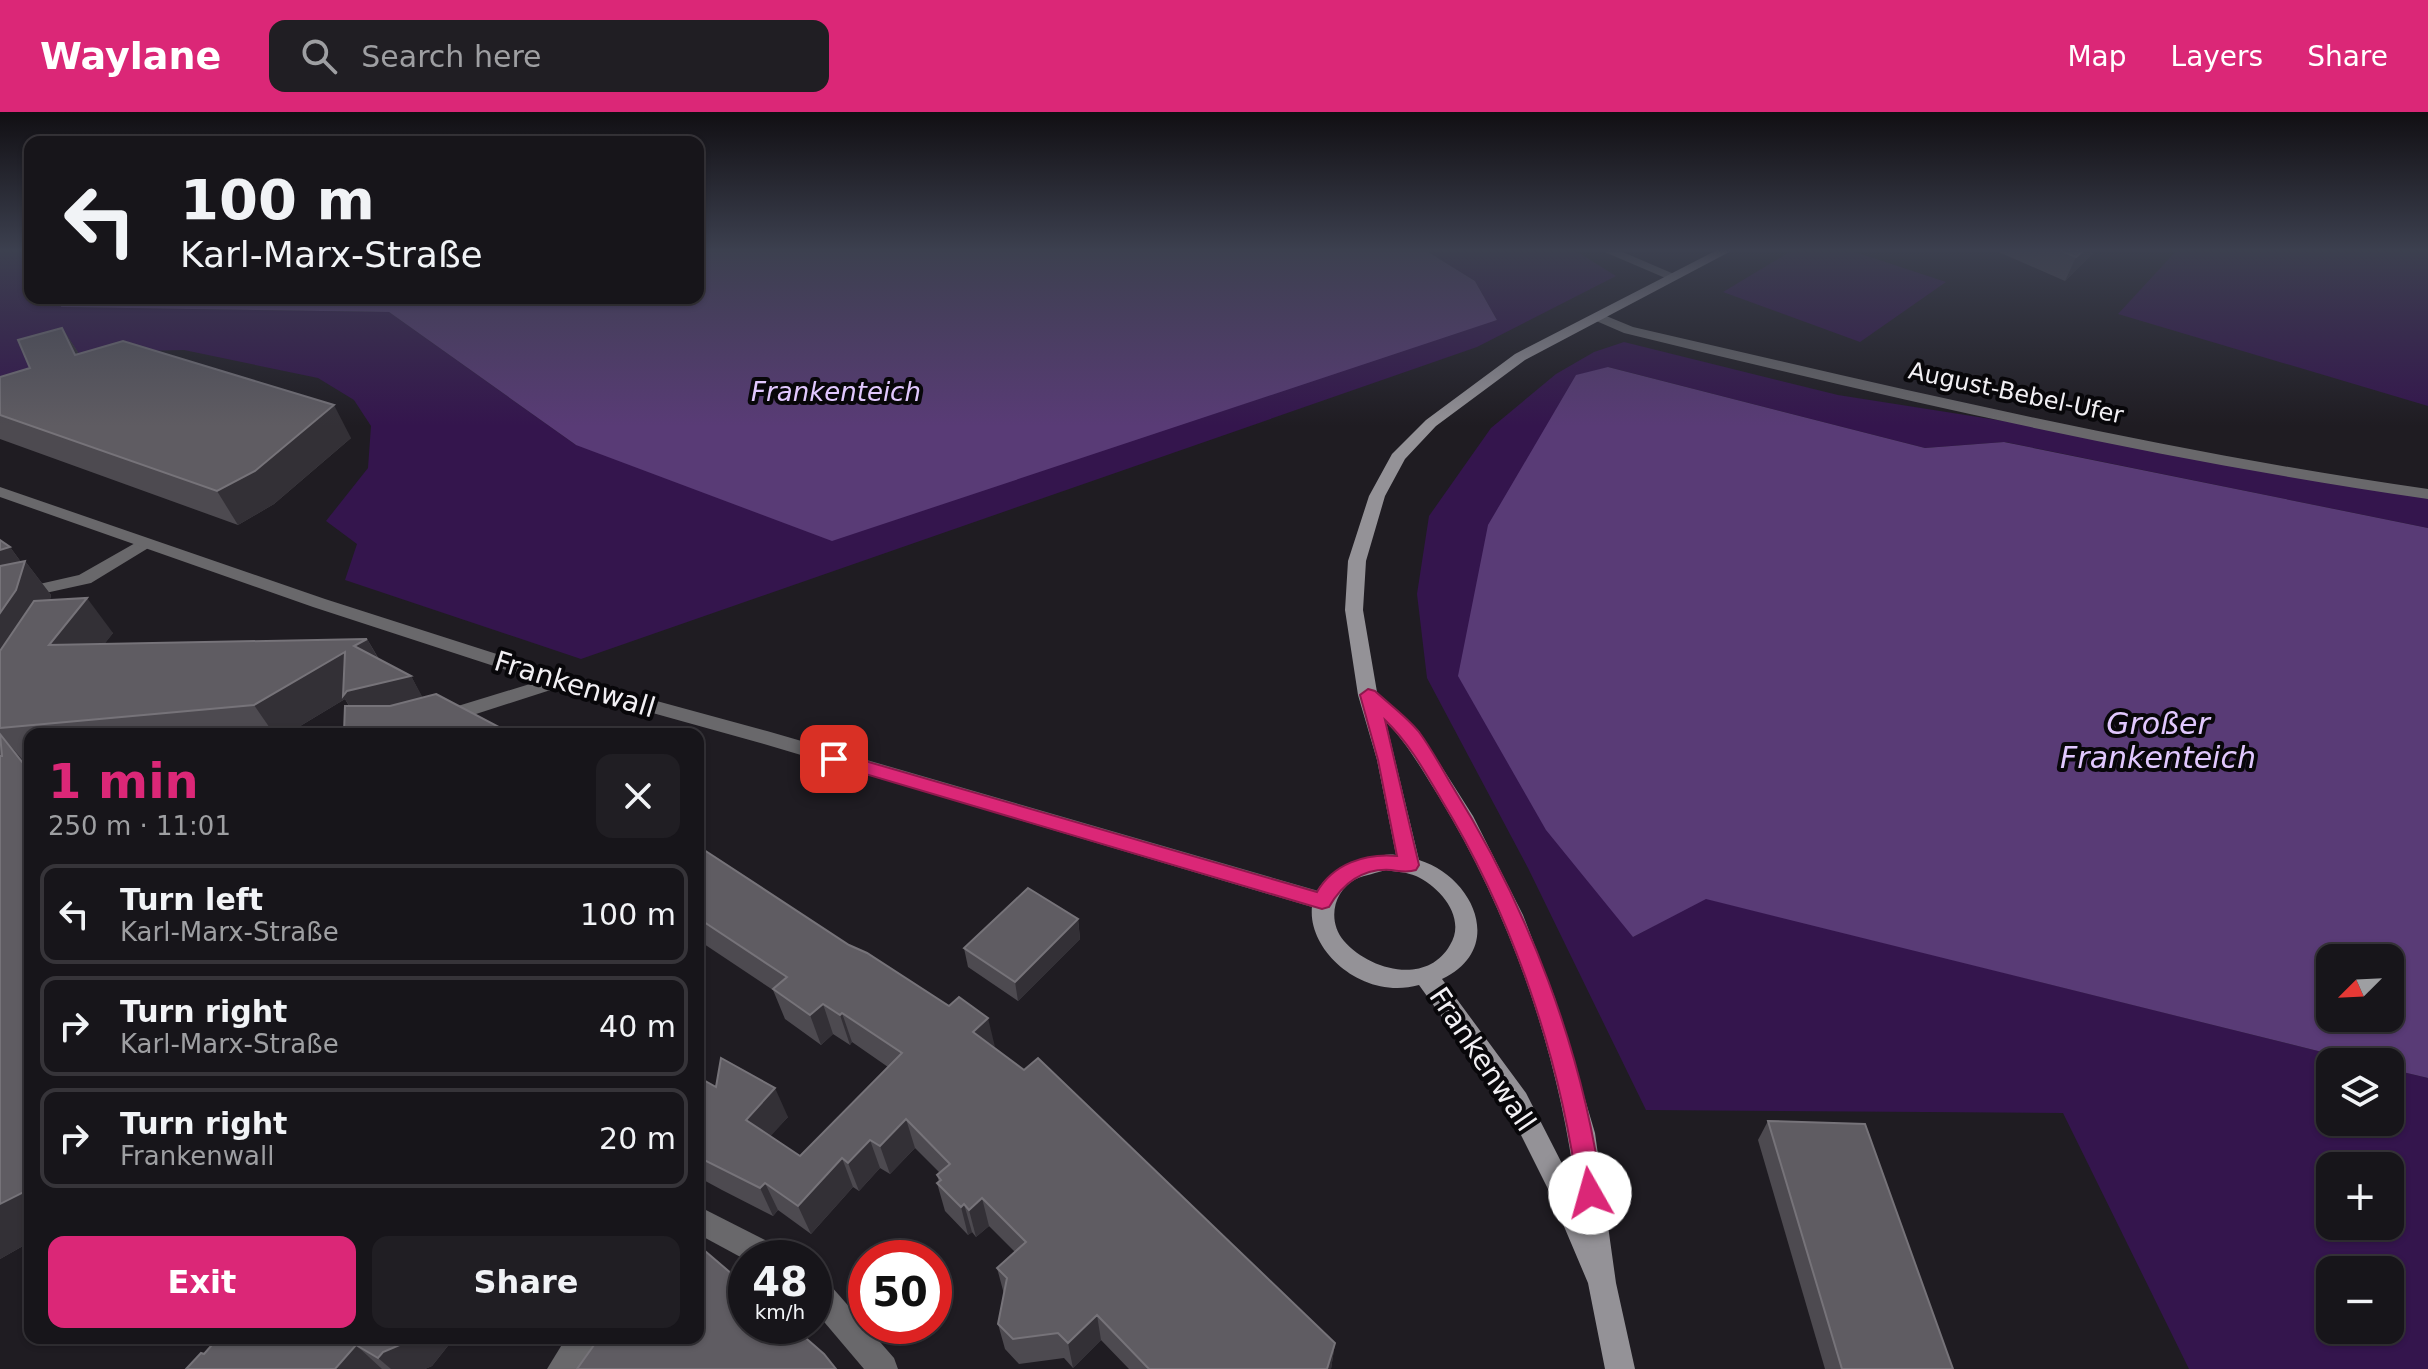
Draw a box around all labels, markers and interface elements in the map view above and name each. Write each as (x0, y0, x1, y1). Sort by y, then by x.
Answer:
search box (269, 20, 829, 92)
text: Waylane (40, 34, 221, 78)
icon: search (297, 34, 341, 78)
text: Search here (361, 39, 542, 74)
text: Map (2067, 40, 2127, 73)
text: Layers (2171, 40, 2263, 73)
text: Share (2307, 40, 2388, 73)
text: 100 m (180, 167, 375, 232)
icon: left (48, 168, 152, 272)
text: Karl-Marx-Straße (180, 234, 483, 275)
street label: August-Bebel-Ufer (1906, 357, 2126, 429)
water label: Frankenteich (751, 377, 921, 407)
street label: Frankenwall (491, 644, 659, 725)
water label: Großer Frankenteich (2060, 706, 2256, 775)
pin (800, 725, 868, 793)
icon: arrive (812, 737, 856, 781)
text: 1 min (48, 753, 199, 809)
button: close (596, 754, 680, 838)
text: 250 m · 11:01 (48, 811, 231, 841)
text: Turn left (120, 882, 263, 917)
icon: left (52, 892, 96, 936)
text: 100 m (580, 897, 676, 932)
text: Karl-Marx-Straße (120, 917, 339, 947)
north arrow (2316, 944, 2404, 1032)
map controls (2316, 944, 2404, 1344)
street label: Frankenwall (1422, 981, 1543, 1137)
text: Turn right (120, 994, 287, 1029)
icon: right (52, 1004, 96, 1048)
text: 40 m (599, 1009, 676, 1044)
text: Karl-Marx-Straße (120, 1029, 339, 1059)
button: layers (2316, 1048, 2404, 1136)
text: Turn right (120, 1106, 287, 1141)
icon: right (52, 1116, 96, 1160)
text: 20 m (599, 1121, 676, 1156)
text: Frankenwall (120, 1141, 274, 1171)
position arrow (1548, 1151, 1632, 1235)
button: + (2316, 1152, 2404, 1240)
button: Exit (48, 1236, 356, 1328)
button: Share (372, 1236, 680, 1328)
speed limit sign: 50 (848, 1240, 952, 1344)
button: − (2316, 1256, 2404, 1344)
text: 48 (752, 1259, 808, 1305)
text: km/h (755, 1300, 805, 1324)

